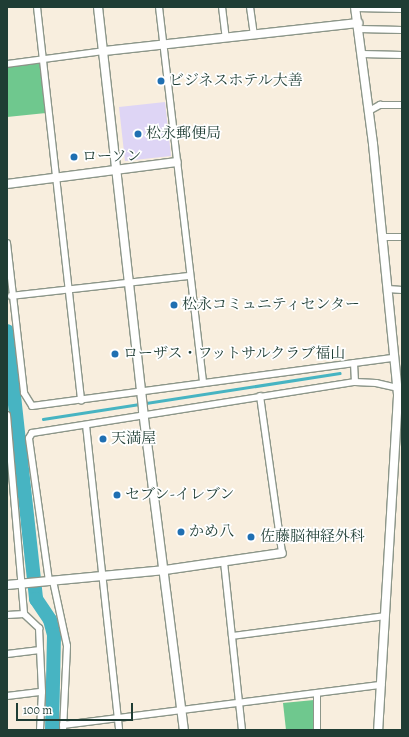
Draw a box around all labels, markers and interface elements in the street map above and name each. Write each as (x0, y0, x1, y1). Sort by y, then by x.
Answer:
place label: ビジネスホテル大善 (169, 72, 304, 90)
marker: ビジネスホテル大善 (156, 76, 166, 86)
place label: 松永郵便局 (146, 125, 221, 143)
marker: 松永郵便局 (133, 129, 143, 139)
place label: ローソン (82, 148, 142, 166)
marker: ローソン (69, 152, 79, 162)
place label: 松永コミュニティセンター (182, 296, 362, 314)
marker: 松永コミュニティセンター (169, 300, 179, 310)
place label: ローザス・フットサルクラブ福山 (123, 345, 348, 363)
marker: ローザス・フットサルクラブ福山 (110, 349, 120, 359)
place label: 天満屋 (111, 430, 156, 448)
marker: 天満屋 (98, 434, 108, 444)
place label: セブン-イレブン (125, 486, 236, 504)
marker: セブン-イレブン (112, 490, 122, 500)
place label: かめ八 (189, 523, 234, 541)
marker: かめ八 (176, 527, 186, 537)
place label: 佐藤脳神経外科 (260, 528, 365, 546)
marker: 佐藤脳神経外科 (245, 531, 257, 543)
scale bar (18, 695, 135, 721)
text: 100 m (23, 702, 52, 718)

